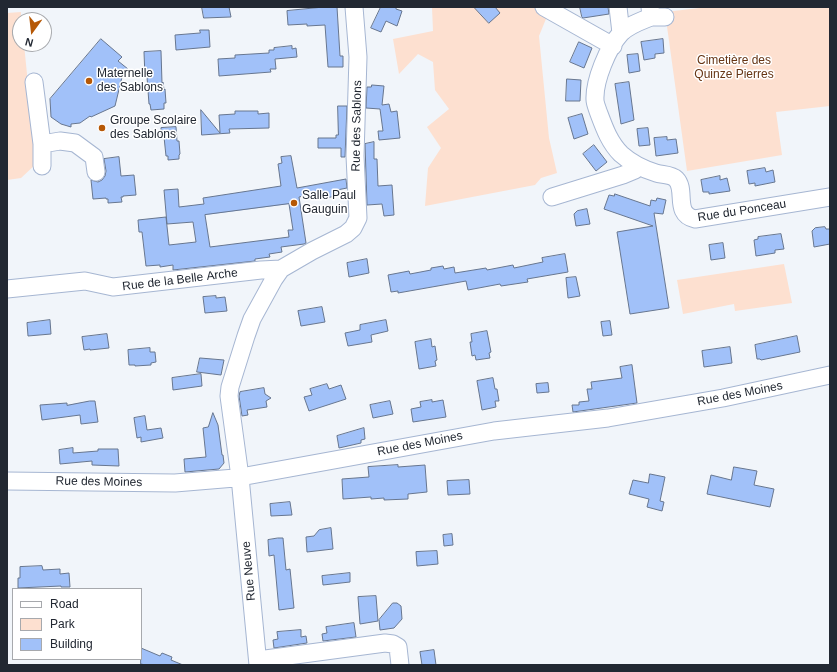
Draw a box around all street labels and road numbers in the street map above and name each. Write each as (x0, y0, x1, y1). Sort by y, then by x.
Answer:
street label: Rue des Sablons (349, 80, 365, 172)
street label: Rue du Ponceau (697, 197, 787, 225)
street label: Rue de la Belle Arche (122, 266, 238, 294)
street label: Rue des Moines (696, 379, 784, 409)
street label: Rue des Moines (376, 429, 464, 459)
street label: Rue des Moines (56, 474, 142, 490)
street label: Rue Neuve (239, 540, 259, 602)

